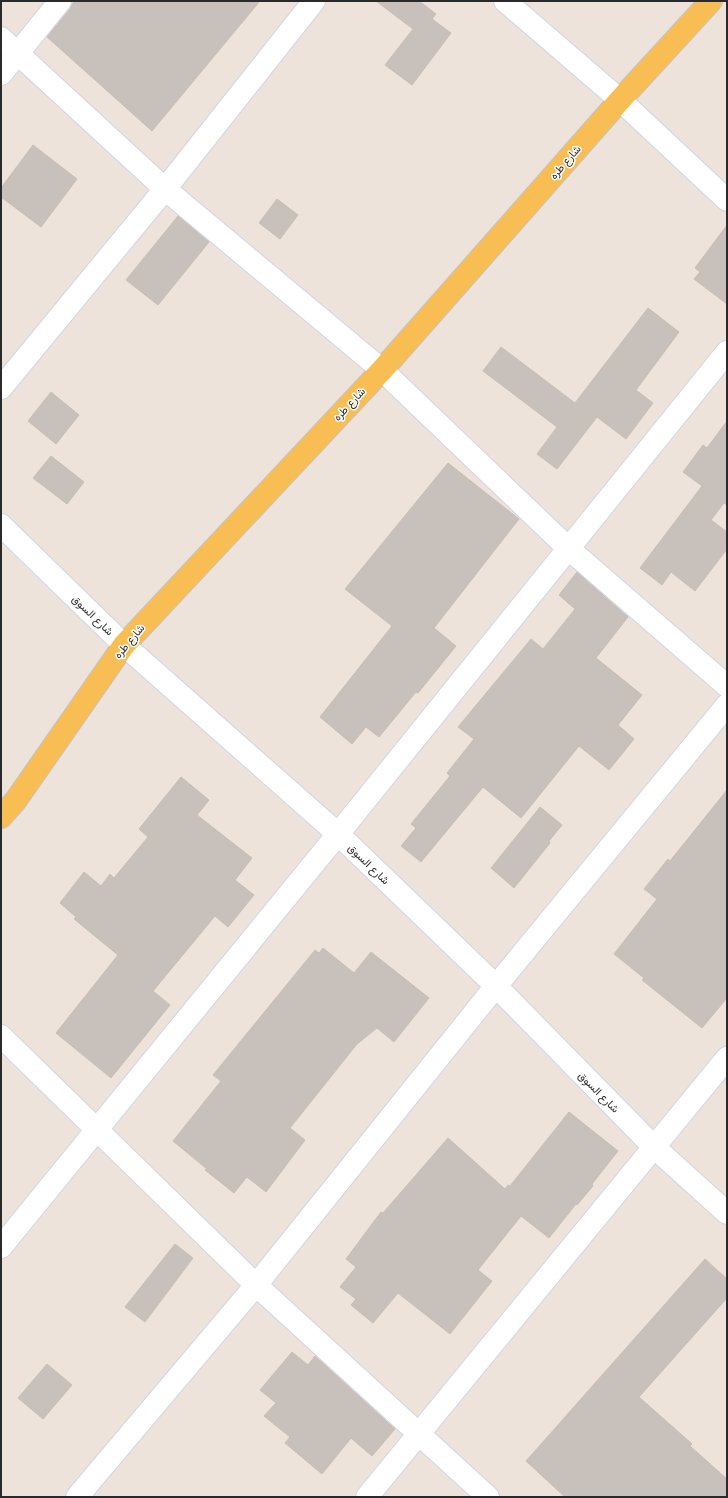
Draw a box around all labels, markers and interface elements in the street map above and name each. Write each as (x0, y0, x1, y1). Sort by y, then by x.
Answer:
street label: شارع طره (546, 142, 585, 183)
street label: شارع طره (330, 384, 369, 424)
street label: شارع السوق (69, 592, 117, 639)
street label: شارع طره (111, 621, 148, 662)
street label: شارع السوق (345, 841, 393, 888)
street label: شارع السوق (575, 1068, 623, 1116)

